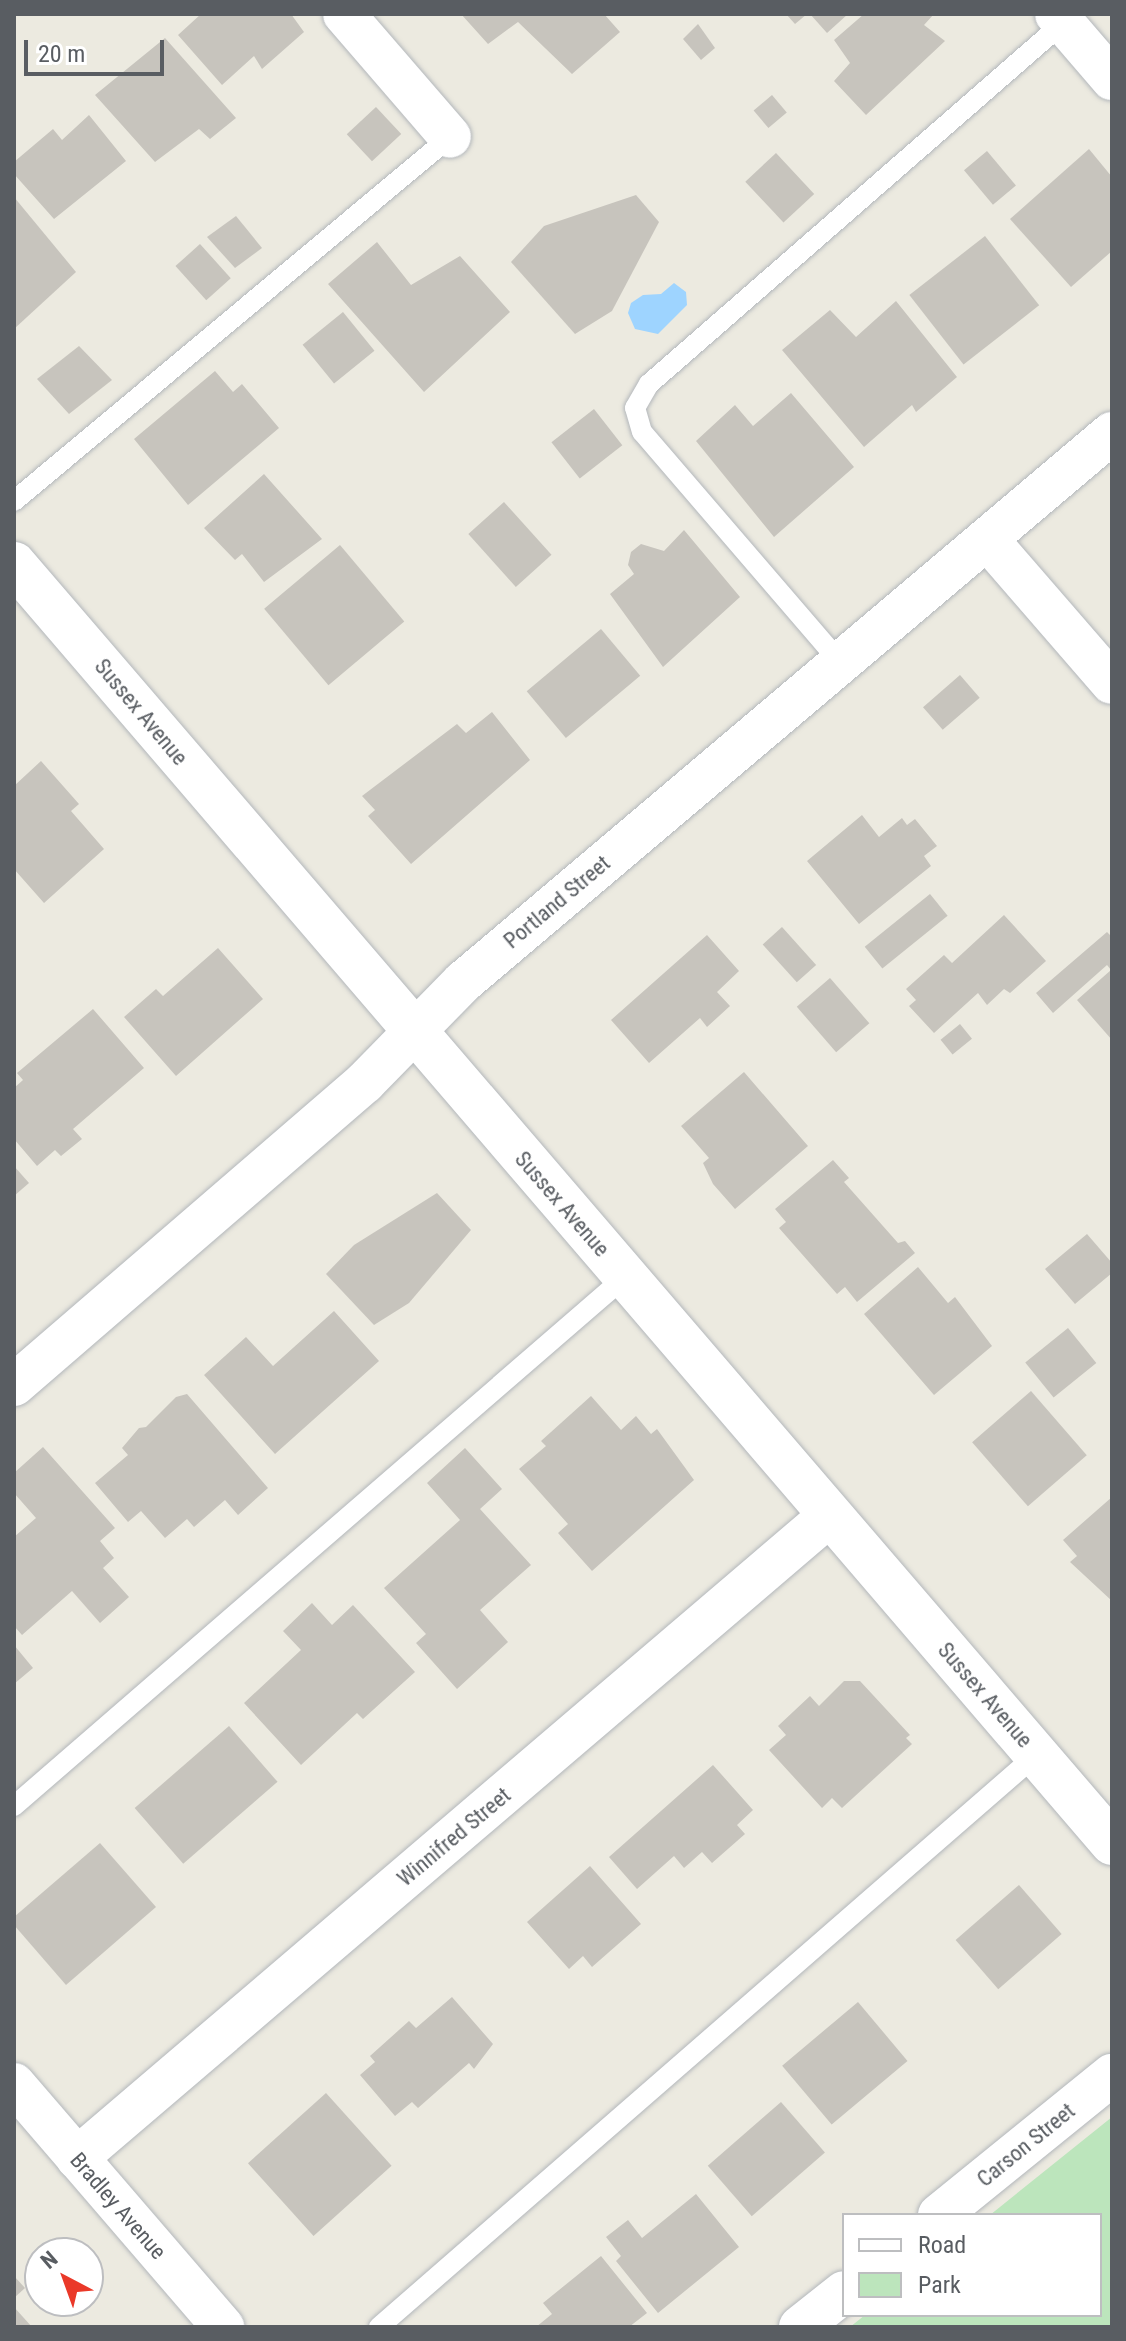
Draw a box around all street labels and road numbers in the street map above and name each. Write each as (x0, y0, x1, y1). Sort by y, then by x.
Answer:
street label: Sussex Avenue (89, 654, 193, 770)
street label: Portland Street (498, 850, 616, 954)
street label: Sussex Avenue (509, 1146, 615, 1262)
street label: Sussex Avenue (932, 1637, 1038, 1753)
street label: Winnifred Street (392, 1782, 516, 1892)
street label: Carson Street (972, 2098, 1080, 2192)
street label: Bradley Avenue (65, 2147, 171, 2265)

